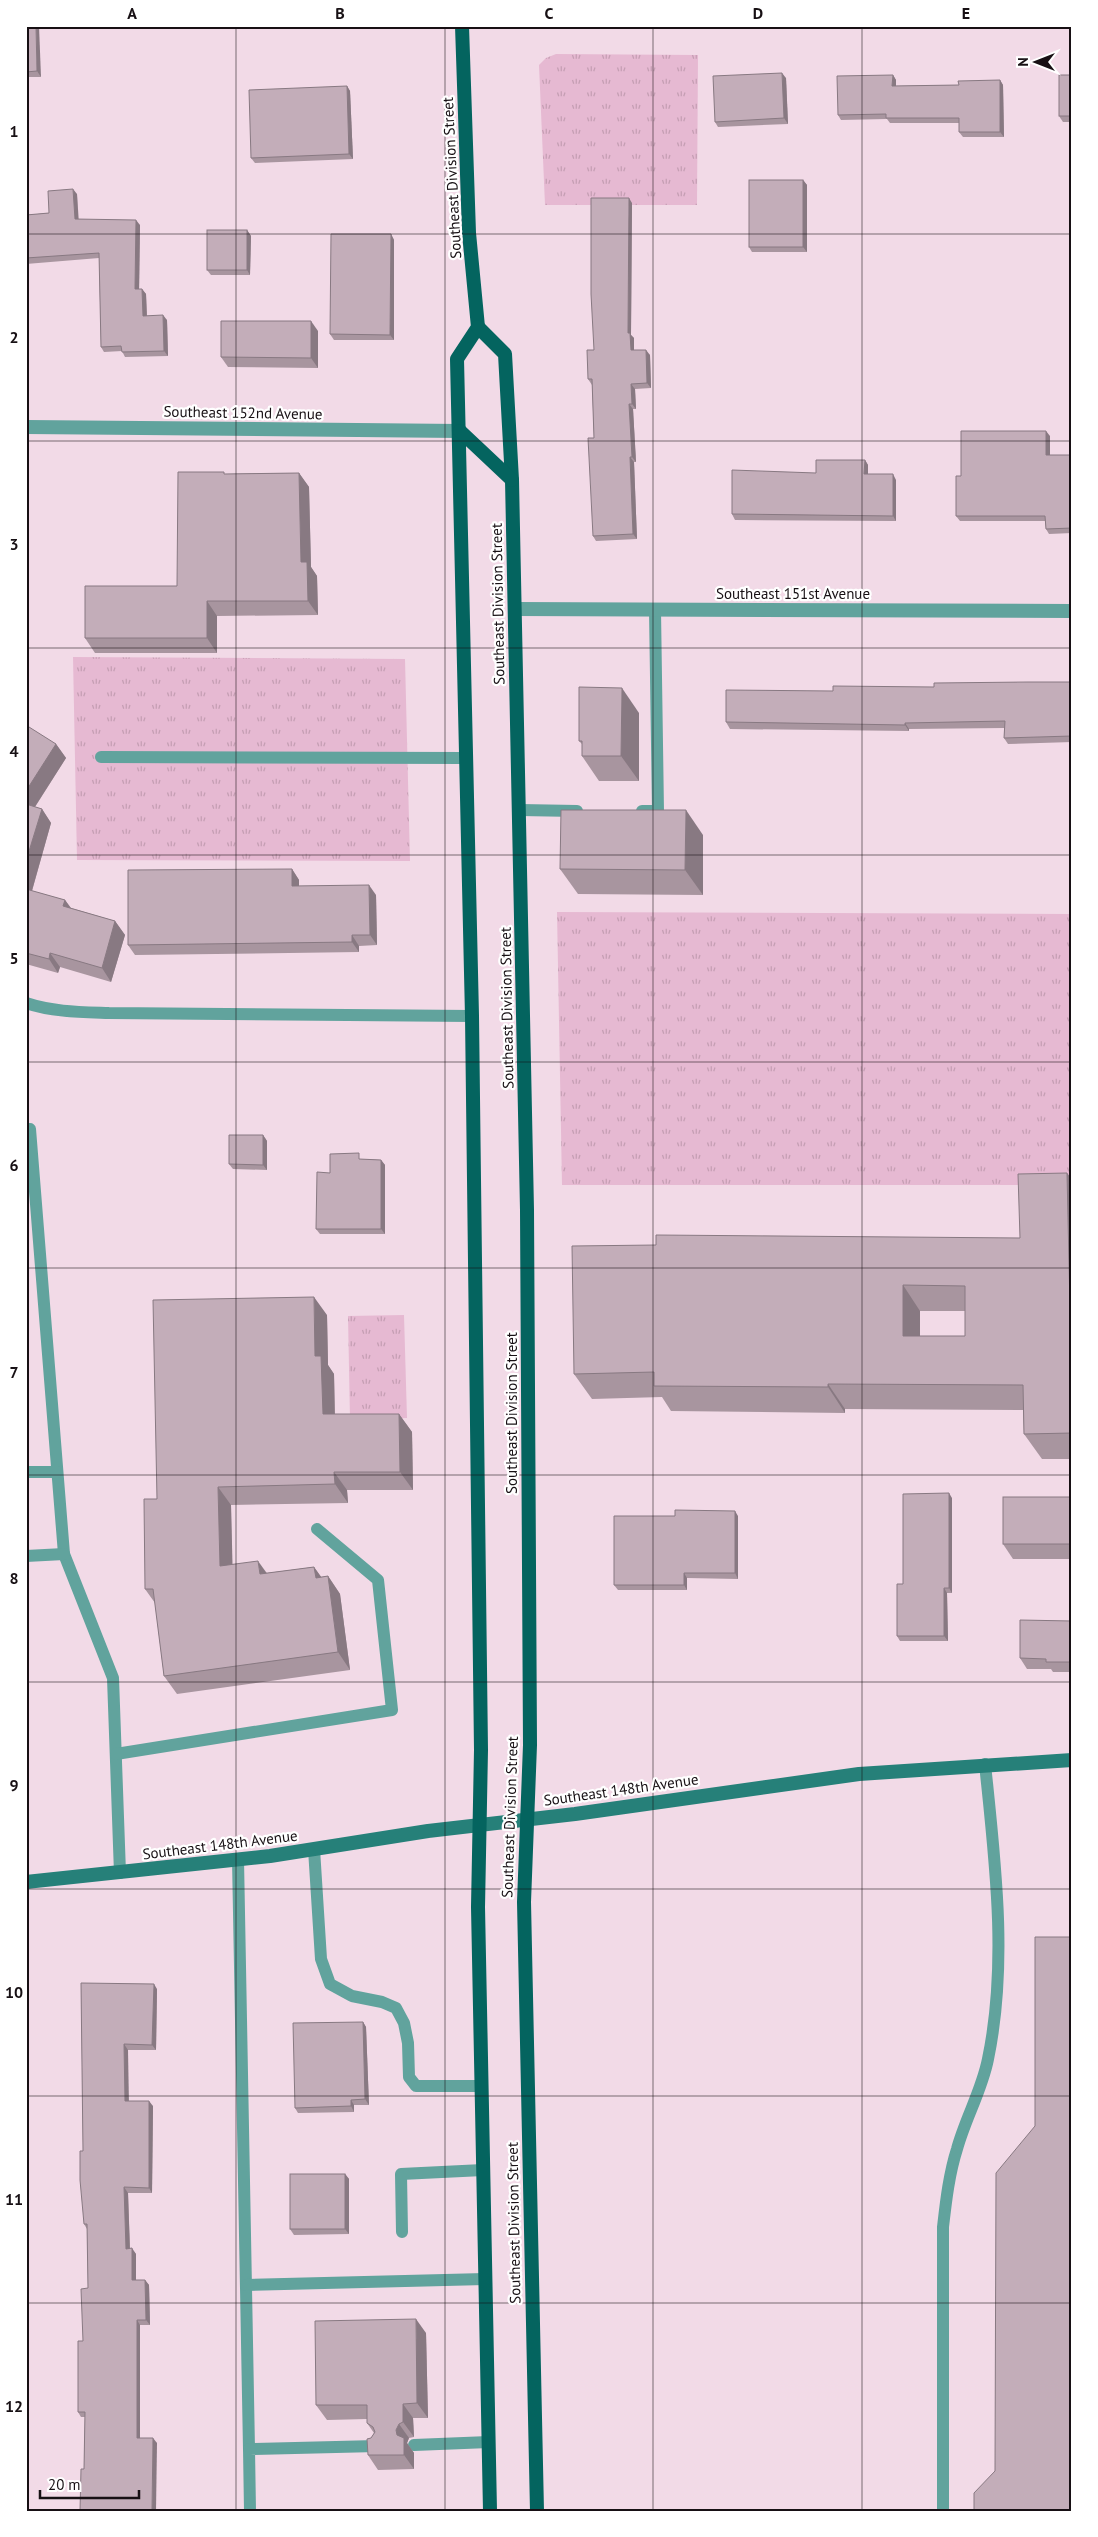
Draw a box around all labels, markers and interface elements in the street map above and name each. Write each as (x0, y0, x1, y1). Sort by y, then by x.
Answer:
text: A (127, 3, 137, 23)
text: B (335, 3, 345, 23)
text: C (545, 3, 554, 23)
text: D (753, 3, 763, 23)
text: E (962, 3, 970, 23)
north arrow (1010, 38, 1060, 88)
text: N (1014, 57, 1032, 67)
street label: Southeast Division Street (438, 97, 465, 259)
text: 1 (9, 121, 19, 141)
text: 2 (9, 327, 19, 347)
street label: Southeast 152nd Avenue (163, 402, 323, 423)
street label: Southeast Division Street (487, 523, 508, 685)
text: 3 (9, 534, 19, 554)
street label: Southeast 151st Avenue (716, 584, 870, 603)
text: 4 (9, 741, 19, 761)
street label: Southeast Division Street (496, 927, 517, 1089)
text: 5 (9, 948, 19, 968)
text: 6 (9, 1155, 19, 1175)
street label: Southeast Division Street (502, 1332, 521, 1494)
text: 7 (9, 1362, 19, 1382)
text: 8 (9, 1568, 19, 1588)
street label: Southeast Division Street (497, 1736, 522, 1898)
street label: Southeast 148th Avenue (542, 1769, 700, 1810)
text: 9 (9, 1775, 19, 1795)
street label: Southeast 148th Avenue (141, 1826, 299, 1863)
text: 10 (5, 1982, 23, 2002)
street label: Southeast Division Street (503, 2142, 524, 2304)
text: 11 (5, 2189, 23, 2209)
text: 12 (5, 2396, 23, 2416)
scale bar (40, 2467, 139, 2499)
text: 20 m (48, 2475, 81, 2494)

